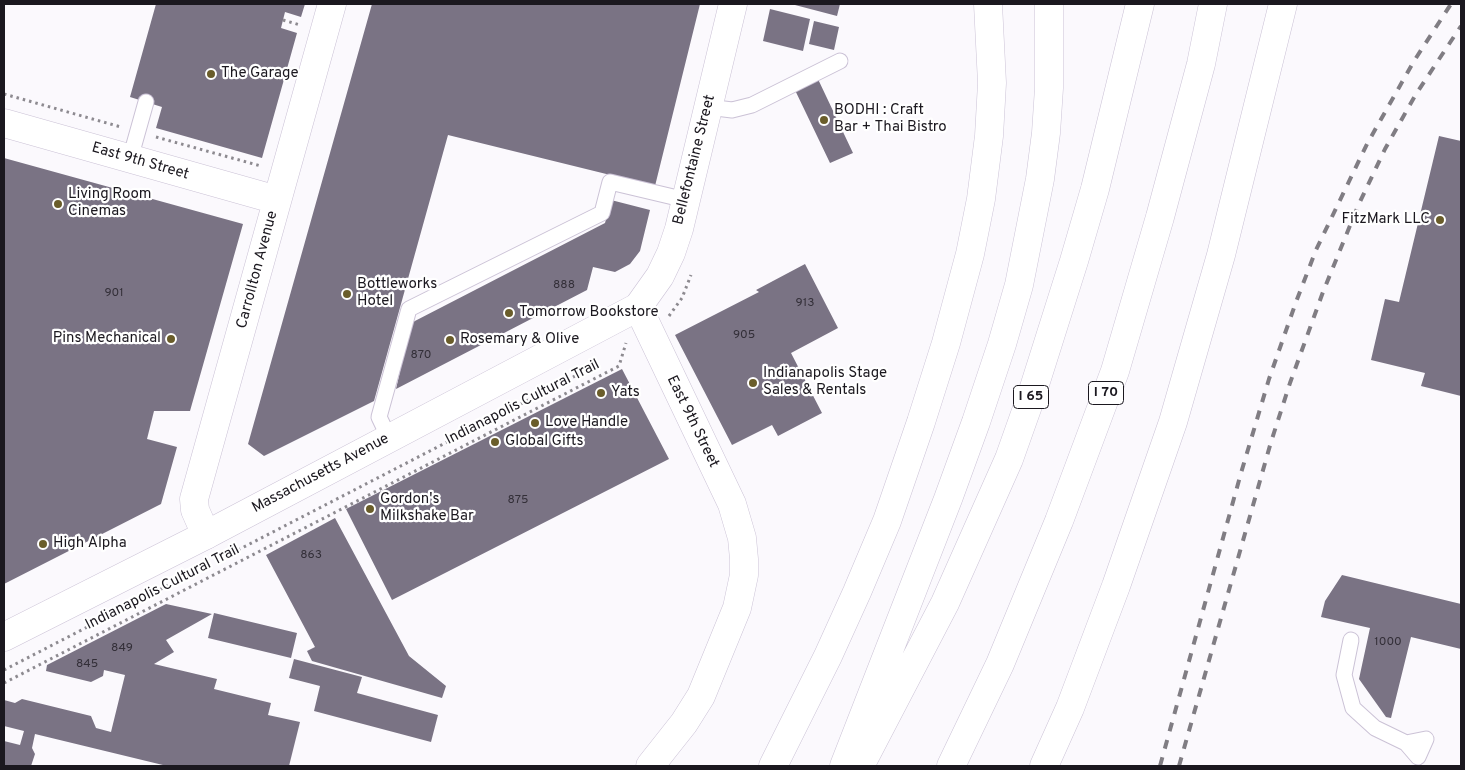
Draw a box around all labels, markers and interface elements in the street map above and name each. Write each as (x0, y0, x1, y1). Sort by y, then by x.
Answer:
place label: The Garage (221, 65, 299, 83)
marker: The Garage (205, 68, 217, 80)
street label: Bellefontaine Street (670, 93, 720, 227)
place label: BODHI : Craft Bar + Thai Bistro (834, 102, 947, 137)
marker: BODHI : Craft Bar + Thai Bistro (818, 114, 830, 126)
street label: East 9th Street (89, 140, 191, 184)
place label: Living Room Cinemas (68, 186, 152, 221)
marker: Living Room Cinemas (52, 198, 64, 210)
street label: Carrollton Avenue (234, 209, 282, 331)
place label: FitzMark LLC (1341, 211, 1430, 229)
marker: FitzMark LLC (1434, 214, 1446, 226)
place label: Bottleworks Hotel (357, 276, 437, 311)
house number: 888 (553, 279, 575, 293)
house number: 901 (104, 287, 124, 301)
marker: Bottleworks Hotel (341, 288, 353, 300)
house number: 913 (796, 297, 814, 311)
place label: Tomorrow Bookstore (519, 304, 658, 322)
marker: Tomorrow Bookstore (503, 307, 515, 319)
house number: 905 (733, 329, 755, 343)
place label: Pins Mechanical (53, 330, 161, 348)
place label: Rosemary & Olive (460, 331, 579, 349)
marker: Pins Mechanical (165, 333, 177, 345)
marker: Rosemary & Olive (444, 334, 456, 346)
house number: 870 (411, 349, 431, 363)
street label: Indianapolis Cultural Trail (443, 356, 603, 450)
place label: Indianapolis Stage Sales & Rentals (763, 365, 887, 400)
street label: East 9th Street (662, 373, 722, 471)
marker: Indianapolis Stage Sales & Rentals (747, 377, 759, 389)
road number: I 70 (1088, 382, 1124, 404)
place label: Yats (611, 384, 640, 402)
road number: I 65 (1014, 386, 1048, 408)
marker: Yats (595, 387, 607, 399)
place label: Love Handle (545, 414, 628, 432)
marker: Love Handle (529, 417, 541, 429)
street label: Massachusetts Avenue (249, 430, 393, 518)
place label: Global Gifts (505, 433, 583, 451)
marker: Global Gifts (489, 436, 501, 448)
place label: Gordon's Milkshake Bar (380, 491, 474, 526)
house number: 875 (508, 494, 528, 508)
marker: Gordon's Milkshake Bar (364, 503, 376, 515)
place label: High Alpha (53, 535, 127, 553)
marker: High Alpha (37, 538, 49, 550)
street label: Indianapolis Cultural Trail (83, 541, 243, 635)
house number: 863 (300, 549, 322, 563)
house number: 1000 (1374, 636, 1402, 650)
house number: 849 (111, 642, 133, 656)
house number: 845 (76, 658, 98, 672)

